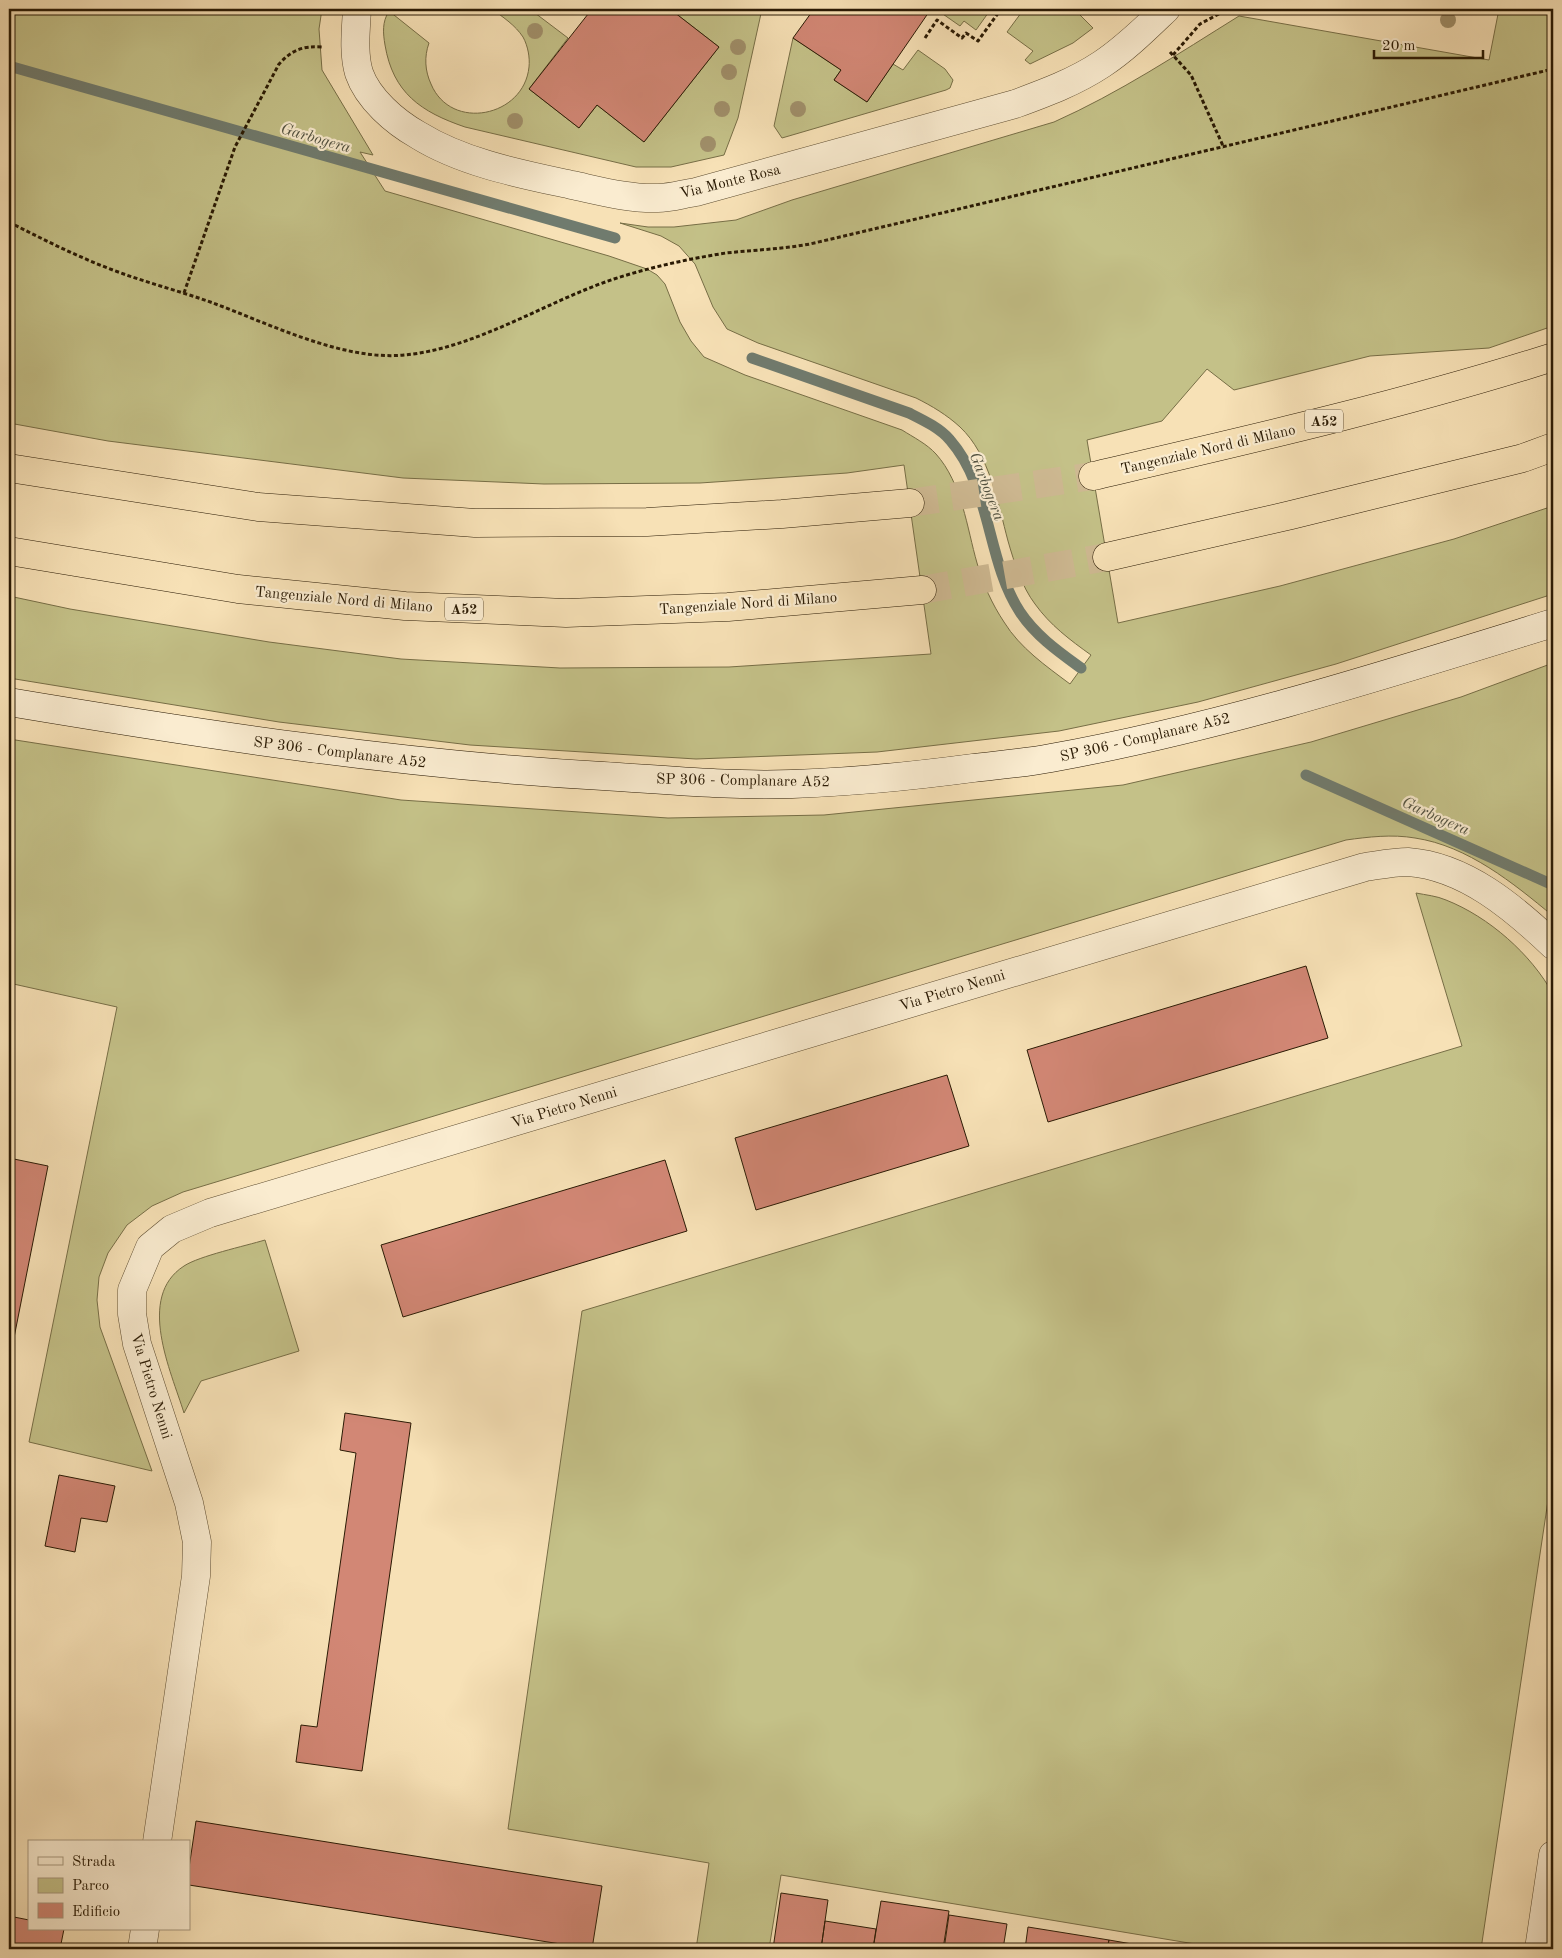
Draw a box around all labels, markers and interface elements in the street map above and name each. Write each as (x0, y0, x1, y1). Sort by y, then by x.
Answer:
scale bar (1374, 28, 1483, 60)
text: 20 m (1382, 39, 1416, 54)
water label: Garbogera (279, 121, 353, 157)
street label: Via Monte Rosa (679, 163, 783, 202)
road number: A52 (1305, 410, 1343, 432)
street label: Tangenziale Nord di Milano (1120, 423, 1297, 478)
water label: Garbogera (966, 450, 1007, 524)
street label: Tangenziale Nord di Milano (254, 585, 433, 616)
street label: Tangenziale Nord di Milano (658, 591, 838, 618)
road number: A52 (445, 598, 483, 620)
street label: SP 306 - Complanare A52 (1059, 712, 1232, 765)
street label: SP 306 - Complanare A52 (253, 735, 427, 772)
street label: SP 306 - Complanare A52 (656, 772, 830, 791)
water label: Garbogera (1399, 795, 1472, 839)
street label: Via Pietro Nenni (898, 968, 1007, 1015)
street label: Via Pietro Nenni (510, 1085, 619, 1132)
street label: Via Pietro Nenni (127, 1332, 174, 1441)
legend (28, 1840, 190, 1930)
text: Strada (72, 1855, 116, 1870)
text: Parco (72, 1879, 109, 1894)
text: Edificio (72, 1905, 120, 1920)

